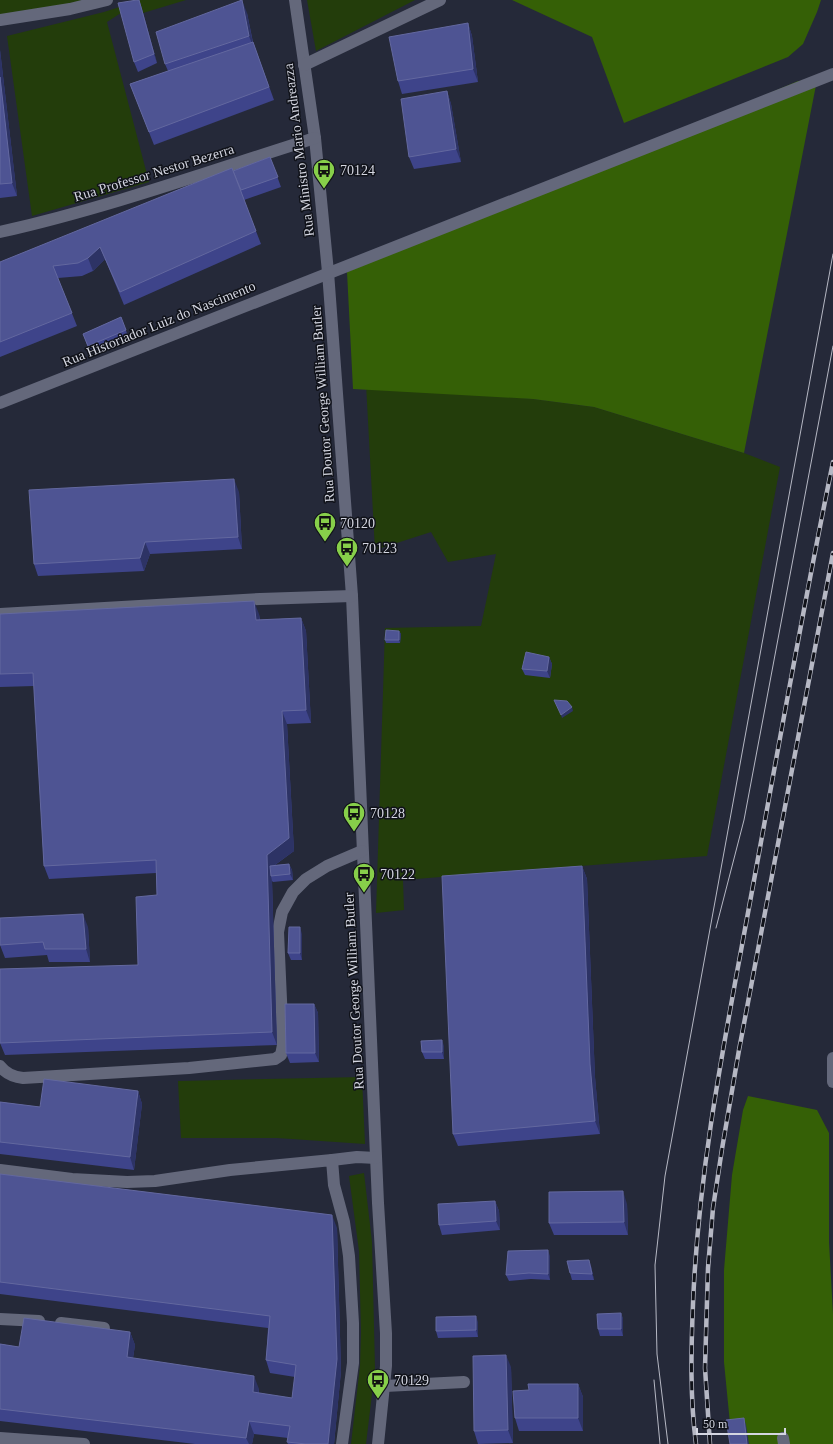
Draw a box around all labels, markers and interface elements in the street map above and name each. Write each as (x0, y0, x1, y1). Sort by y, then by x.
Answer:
street label: Rua Ministro Mario Andreazza (281, 62, 317, 238)
street label: Rua Professor Nestor Bezerra (72, 141, 237, 205)
bus stop icon: 70124 (311, 157, 337, 190)
place label: 70124 (340, 163, 375, 178)
street label: Rua Historiador Luiz do Nascimento (60, 278, 258, 370)
street label: Rua Doutor George William Butler (309, 305, 337, 503)
bus stop icon: 70120 (312, 510, 338, 543)
place label: 70120 (340, 516, 375, 531)
bus stop icon: 70123 (334, 535, 360, 568)
place label: 70123 (362, 541, 397, 556)
bus stop icon: 70128 (341, 800, 367, 833)
place label: 70128 (370, 806, 405, 821)
bus stop icon: 70122 (351, 861, 377, 894)
place label: 70122 (380, 867, 415, 882)
street label: Rua Doutor George William Butler (341, 892, 367, 1090)
bus stop icon: 70129 (365, 1367, 391, 1400)
place label: 70129 (394, 1373, 429, 1388)
scale bar (697, 1410, 785, 1436)
text: 50 m (703, 1417, 728, 1431)

